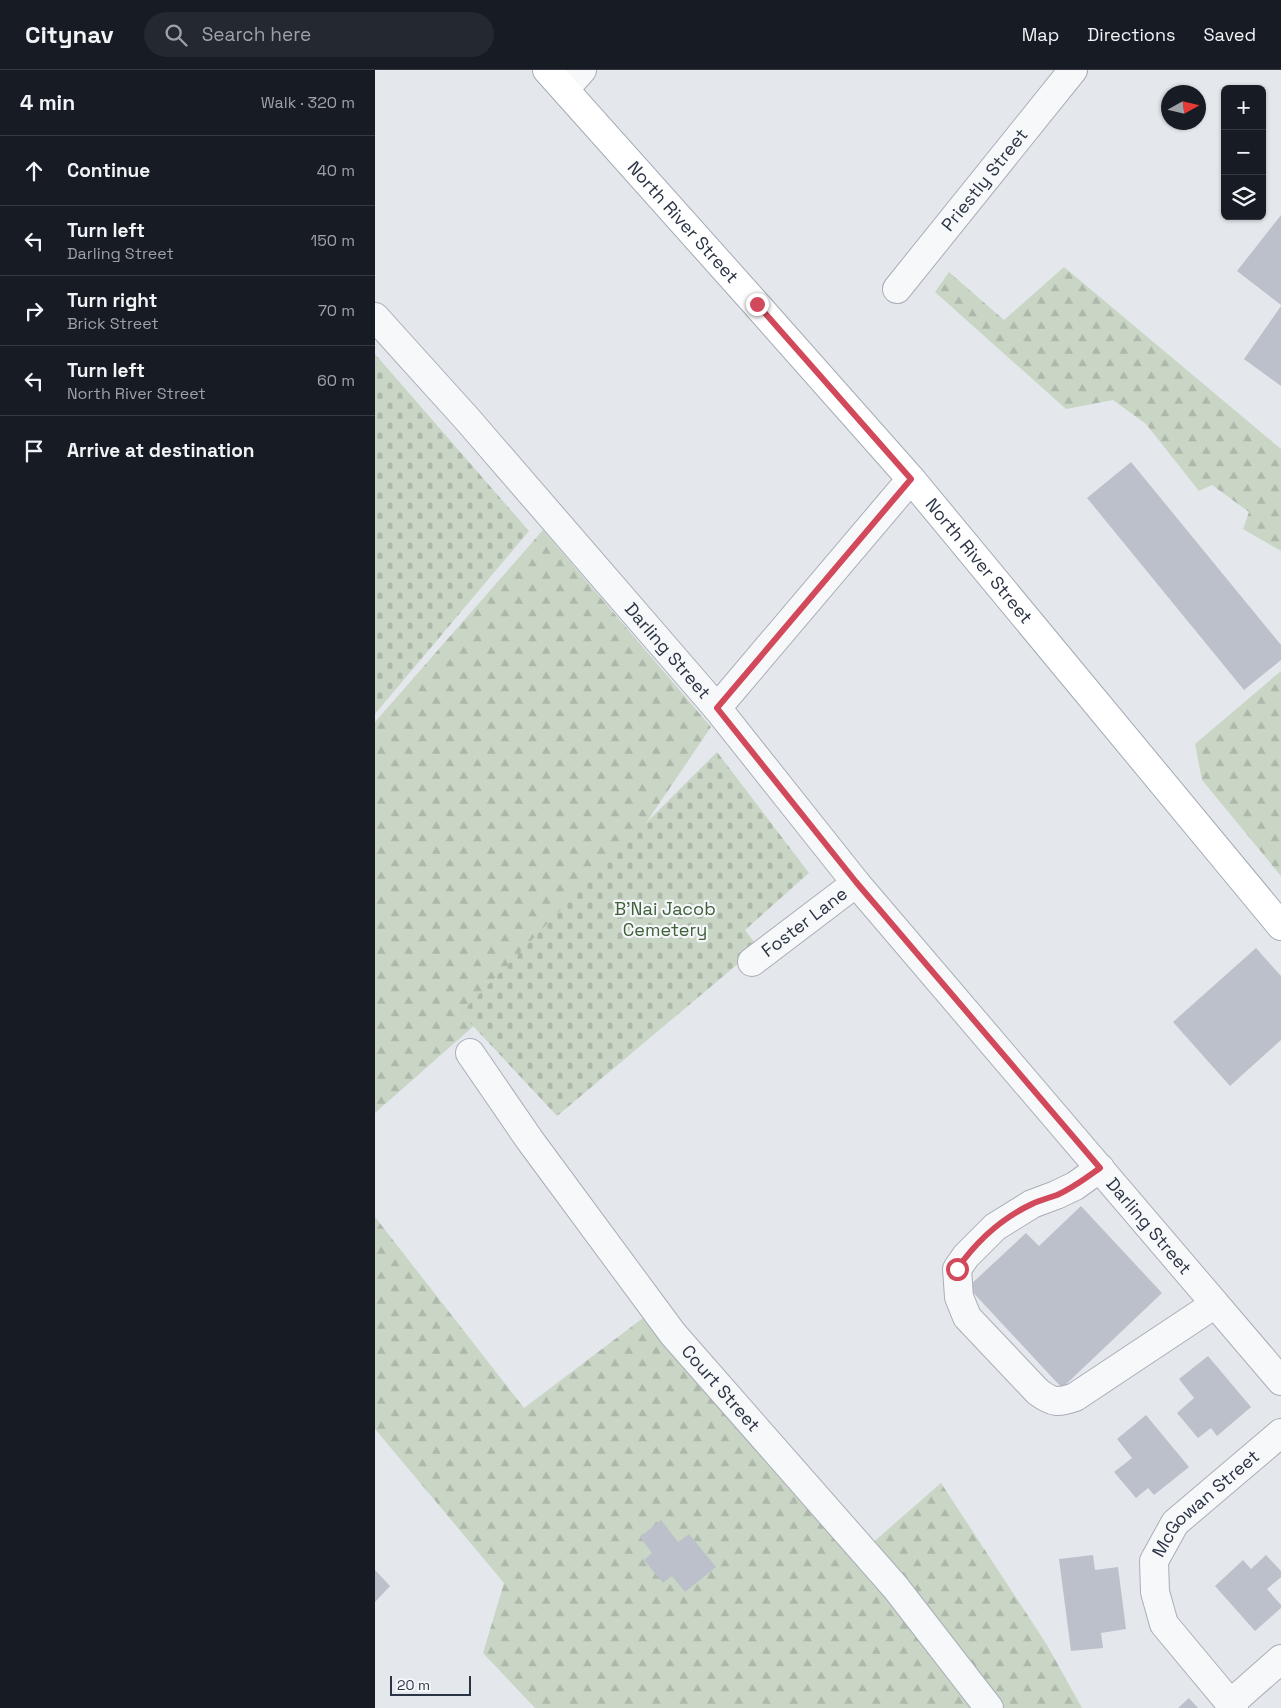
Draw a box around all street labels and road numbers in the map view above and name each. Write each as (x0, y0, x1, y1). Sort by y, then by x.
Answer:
street label: Priestly Street (936, 123, 1033, 236)
street label: North River Street (623, 156, 744, 288)
street label: North River Street (921, 493, 1038, 628)
street label: Darling Street (620, 598, 716, 704)
street label: Foster Lane (757, 882, 852, 962)
street label: Darling Street (1101, 1173, 1197, 1279)
street label: Court Street (677, 1340, 766, 1436)
street label: McGowan Street (1146, 1444, 1264, 1561)

